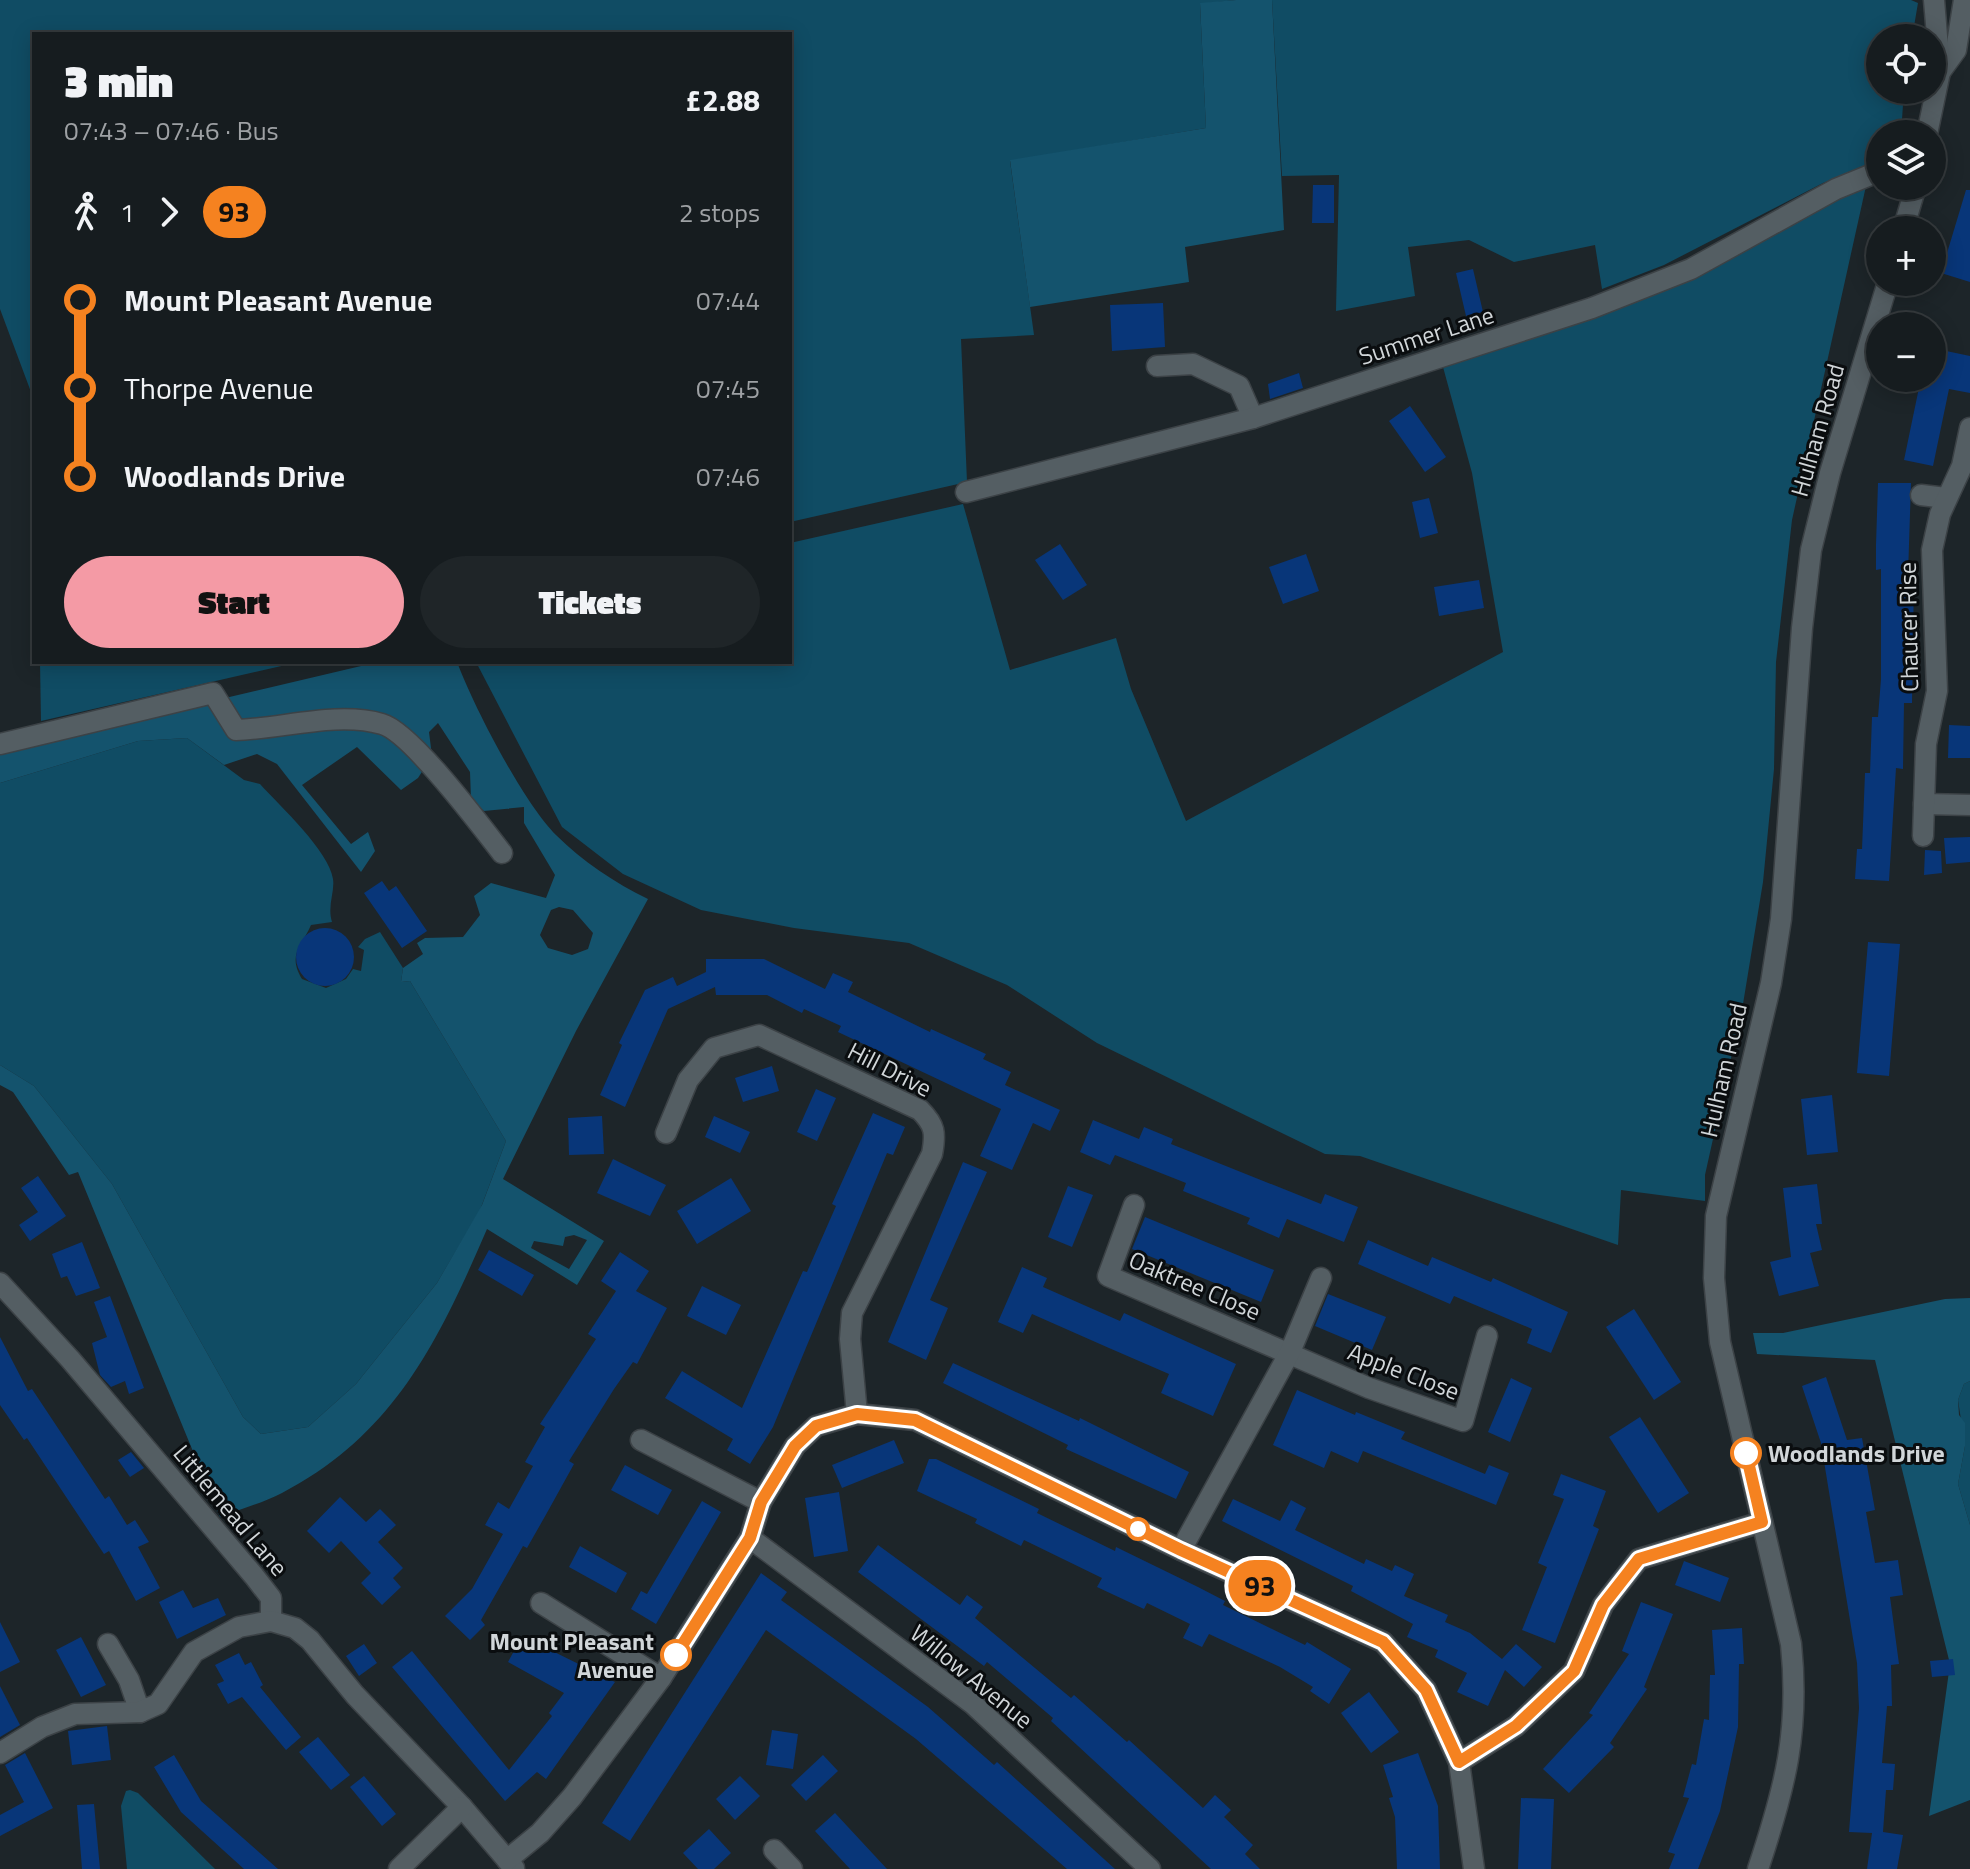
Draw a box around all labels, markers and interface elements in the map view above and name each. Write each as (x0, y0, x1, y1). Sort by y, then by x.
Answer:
map controls (1866, 24, 1946, 392)
button: locate (1866, 24, 1946, 104)
text: 3 min (64, 47, 173, 114)
text: £2.88 (685, 77, 760, 123)
text: 07:43 – 07:46 · Bus (64, 111, 279, 150)
button: layers (1866, 120, 1946, 200)
icon: walk (64, 190, 108, 234)
icon: forward (147, 190, 191, 234)
text: 93 (219, 190, 250, 233)
text: 1 (120, 193, 135, 232)
text: 2 stops (679, 193, 760, 232)
button: + (1866, 216, 1946, 296)
text: Mount Pleasant Avenue (124, 277, 432, 323)
text: 07:44 (696, 281, 760, 320)
street label: Summer Lane (1354, 296, 1498, 374)
button: − (1866, 312, 1946, 392)
street label: Hulham Road (1781, 359, 1853, 501)
text: Thorpe Avenue (124, 365, 314, 411)
text: 07:45 (696, 369, 760, 408)
text: Woodlands Drive (124, 453, 345, 499)
text: 07:46 (696, 457, 760, 496)
button: Start (64, 556, 404, 648)
button: Tickets (420, 556, 760, 648)
street label: Chaucer Rise (1889, 562, 1927, 692)
street label: Hulham Road (1690, 999, 1756, 1141)
street label: Hill Drive (842, 1032, 938, 1106)
street label: Oaktree Close (1124, 1241, 1266, 1329)
street label: Apple Close (1343, 1333, 1465, 1409)
place label: Woodlands Drive (1768, 1435, 1945, 1471)
street label: Littlemead Lane (165, 1436, 297, 1584)
marker: Woodlands Drive (1731, 1438, 1761, 1468)
unlabelled marker (1127, 1518, 1149, 1540)
line badge: 93 (1224, 1560, 1296, 1612)
text: 93 (1244, 1564, 1276, 1607)
street label: Willow Avenue (903, 1615, 1041, 1737)
place label: Mount Pleasant Avenue (490, 1623, 654, 1687)
marker: Mount Pleasant Avenue (661, 1640, 691, 1670)

